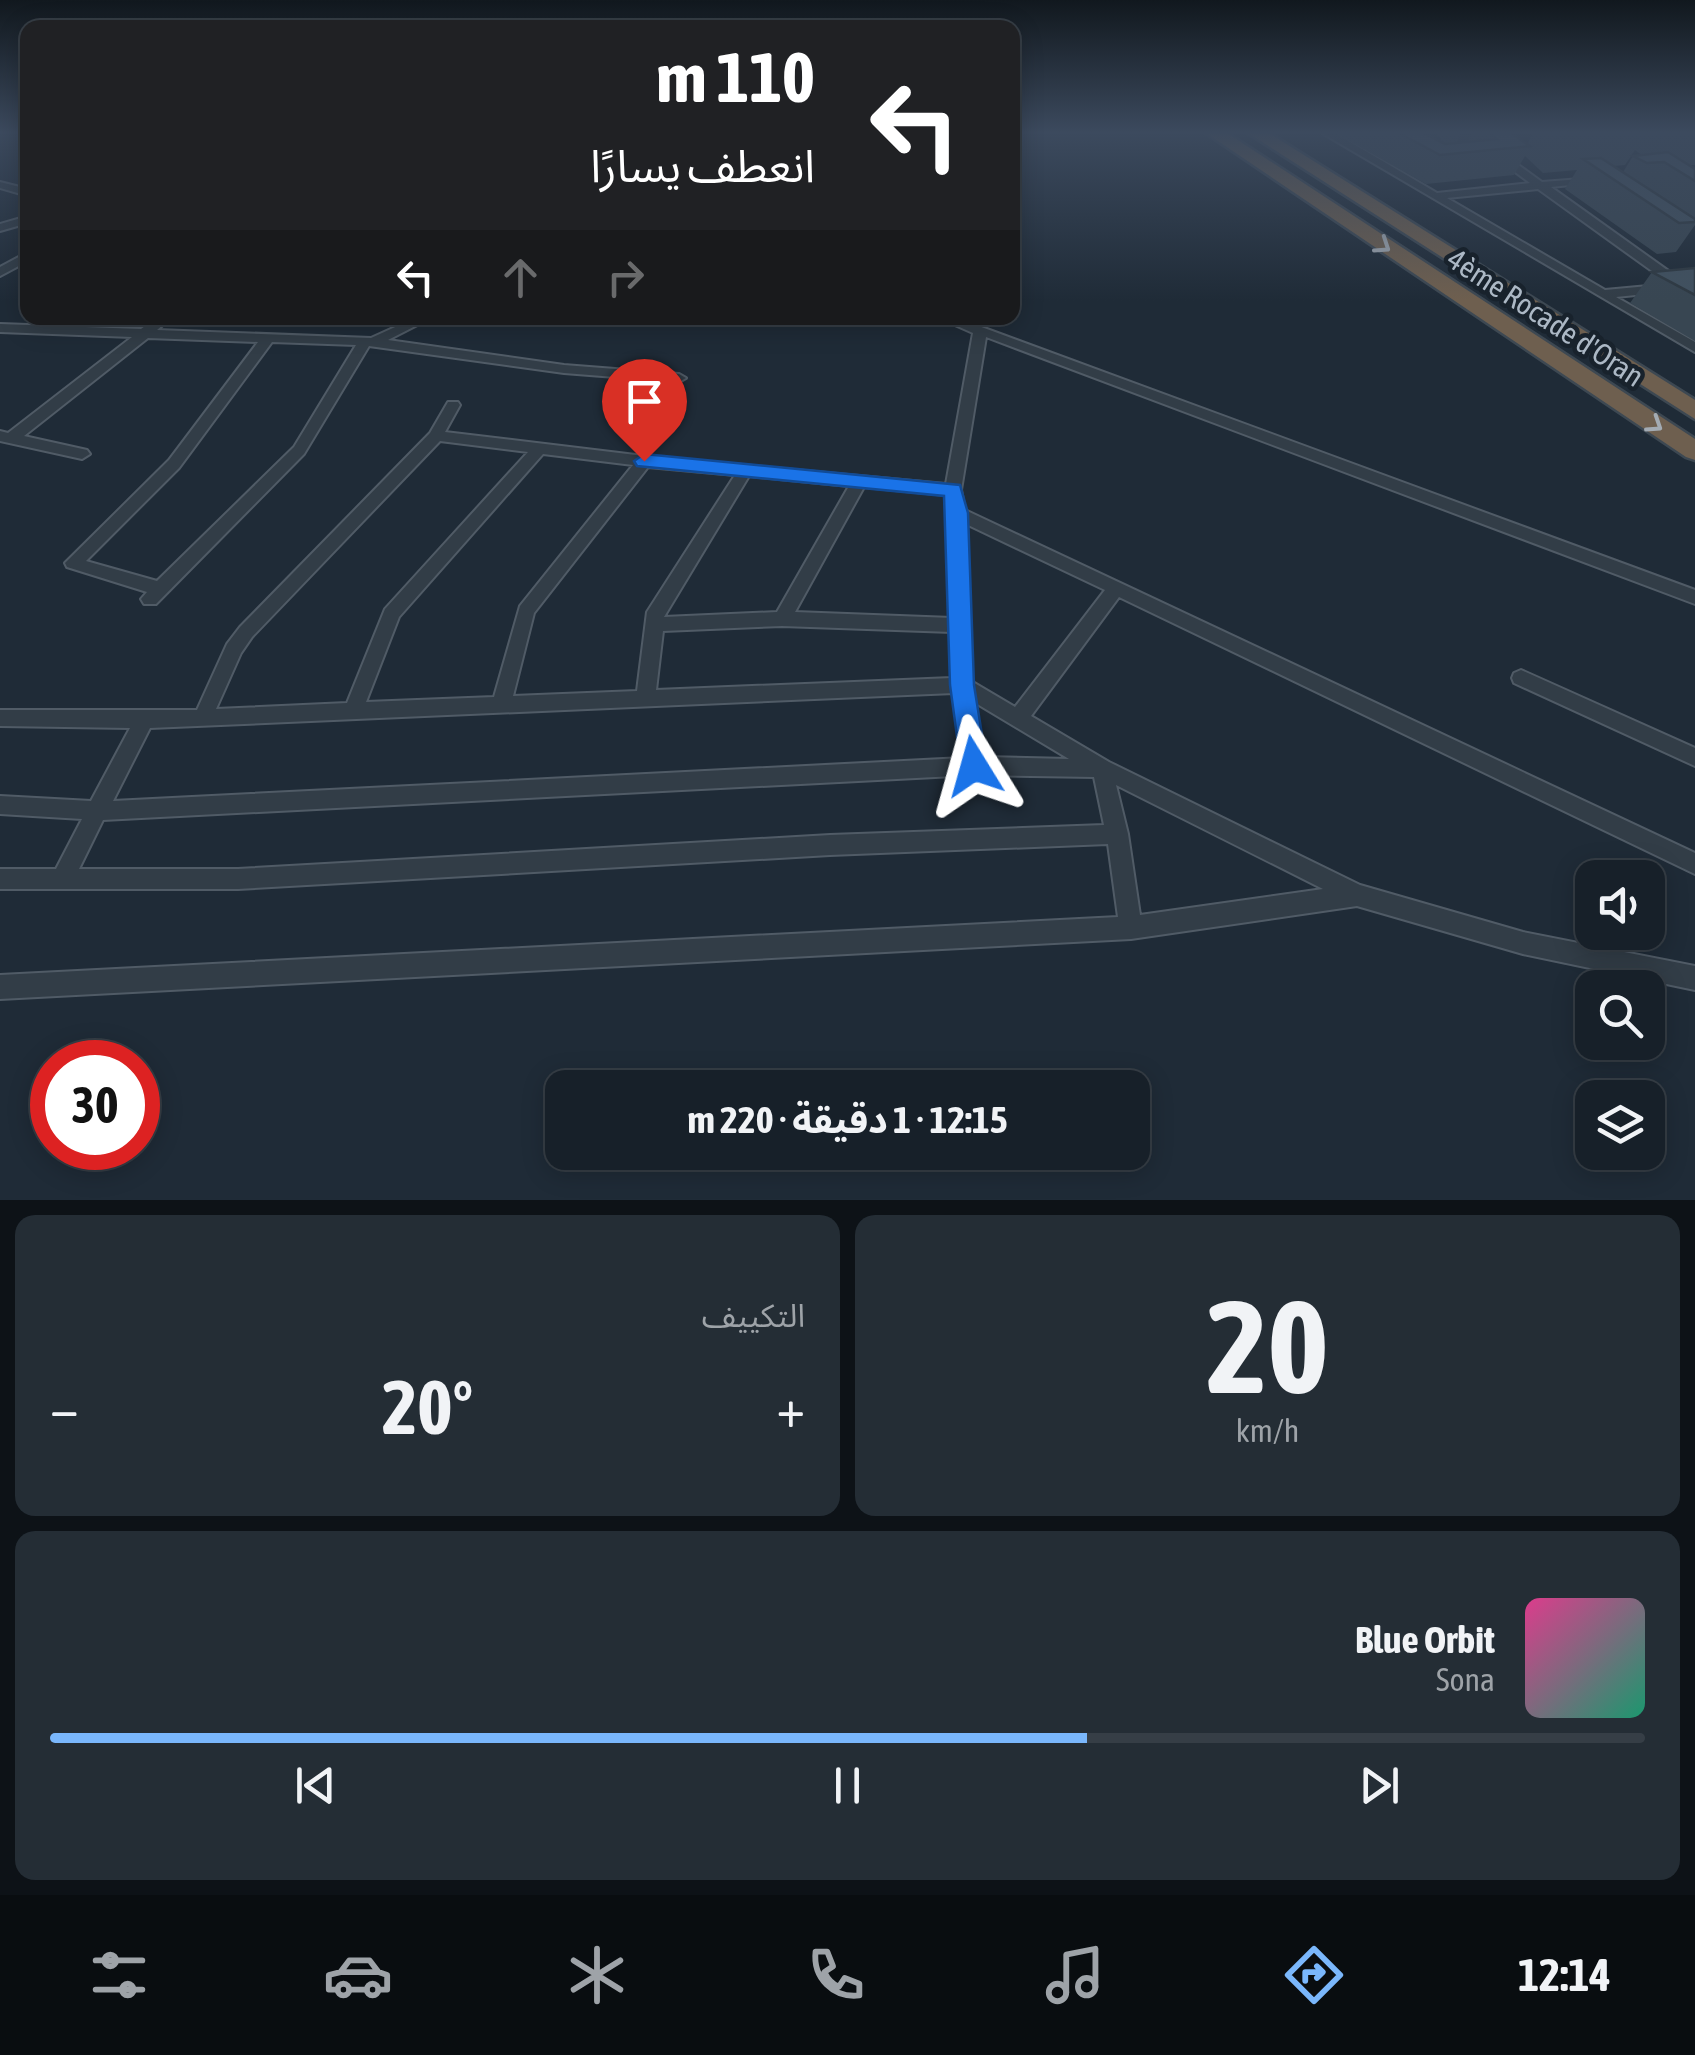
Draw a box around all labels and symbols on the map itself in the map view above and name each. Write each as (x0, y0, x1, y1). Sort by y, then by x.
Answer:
one-way arrow (1373, 233, 1391, 252)
street label: 4ème Rocade d'Oran (1442, 241, 1650, 393)
pin (602, 359, 687, 462)
one-way arrow (1644, 412, 1662, 431)
position arrow (922, 714, 1026, 818)
speed limit sign: 30 (30, 1040, 160, 1170)

